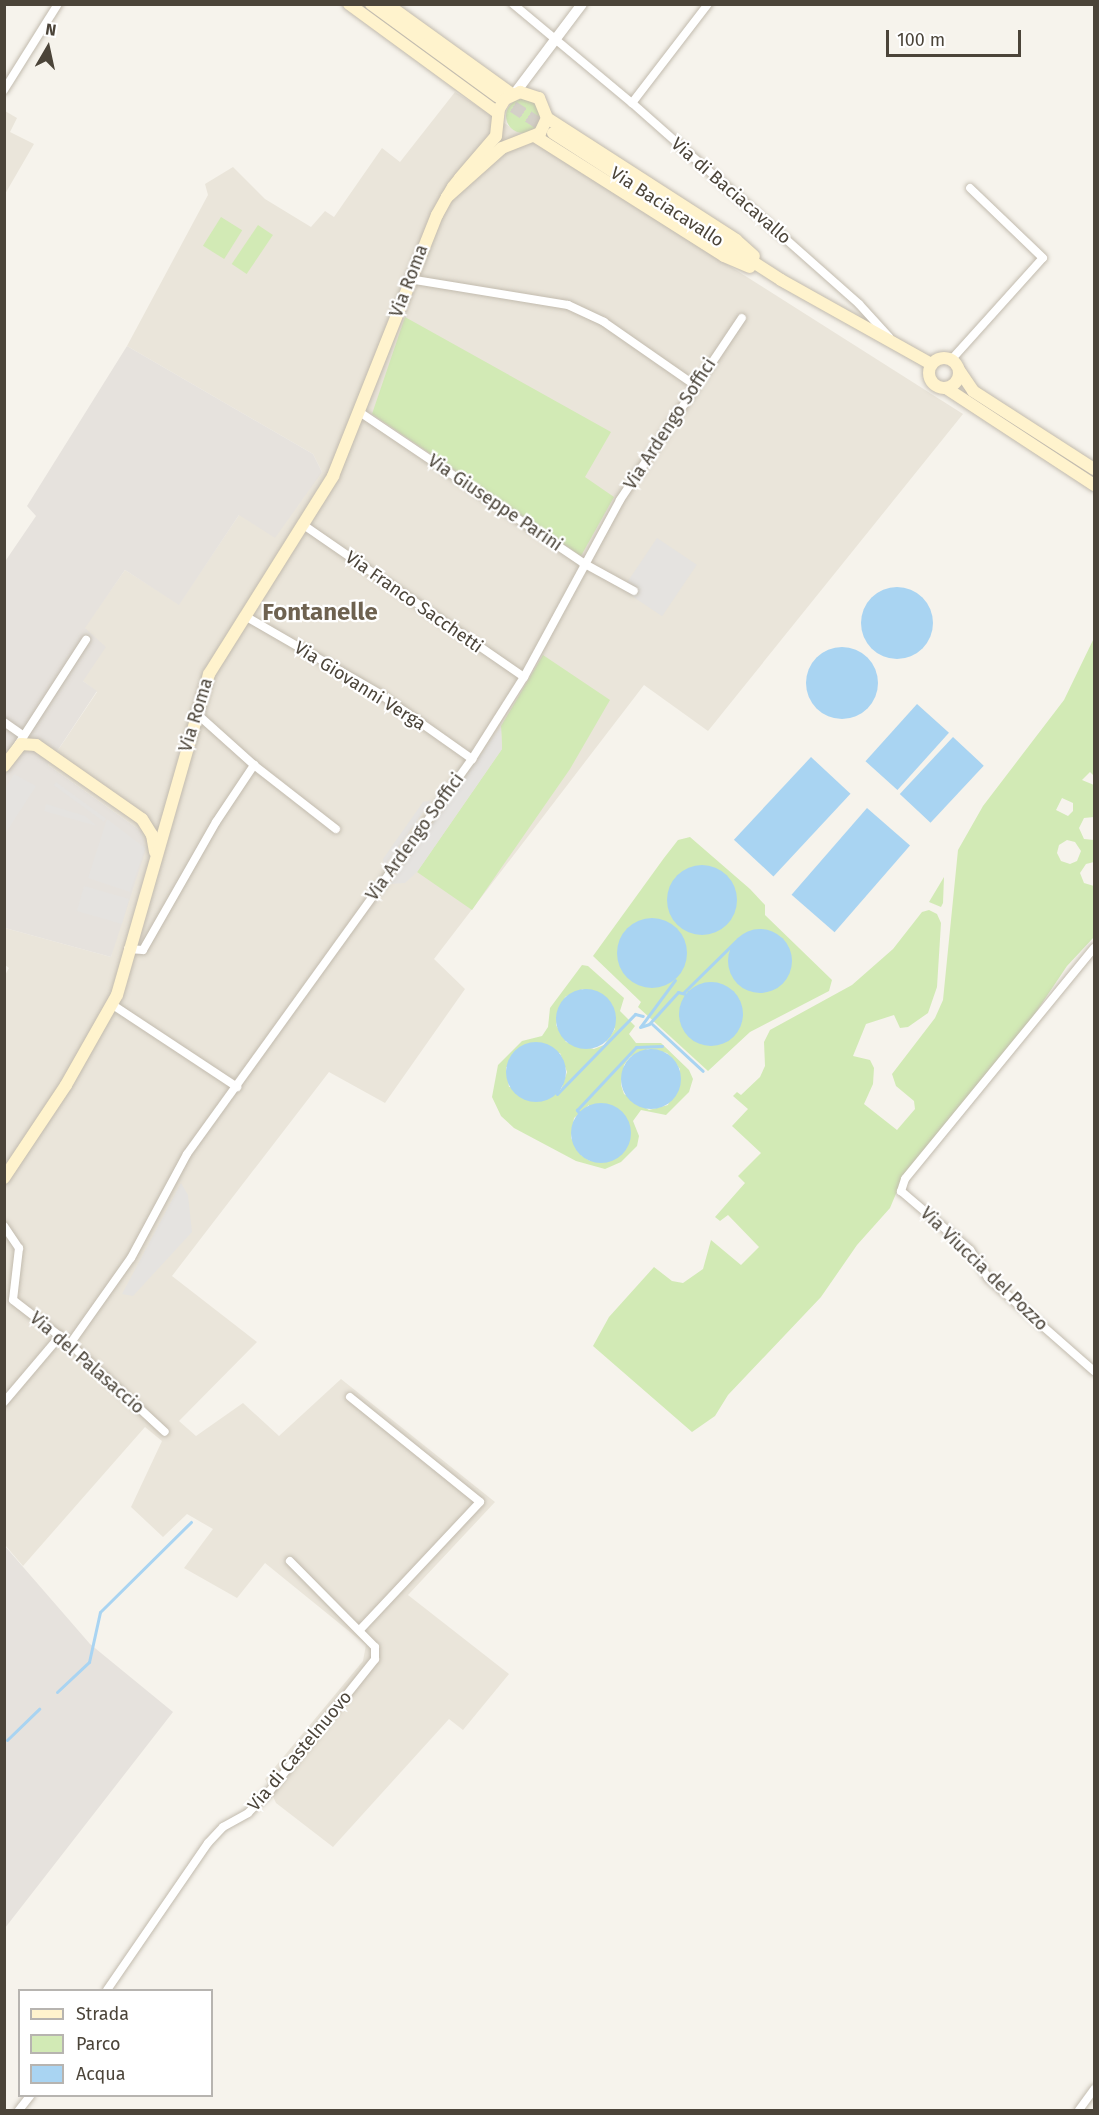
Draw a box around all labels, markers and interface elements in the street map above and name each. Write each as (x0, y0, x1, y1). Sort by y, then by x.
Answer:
north arrow (18, 18, 78, 78)
scale bar (889, 18, 1024, 56)
text: N (44, 20, 58, 40)
text: 100 m (897, 29, 945, 51)
street label: Via di Baciacavallo (667, 133, 795, 249)
street label: Via Baciacavallo (606, 162, 728, 252)
street label: Via Roma (385, 242, 433, 320)
street label: Via Ardengo Soffici (619, 354, 721, 494)
street label: Via Giuseppe Parini (424, 450, 566, 556)
street label: Via Franco Sacchetti (341, 546, 487, 658)
district label: Fontanelle (262, 599, 378, 627)
street label: Via Giovanni Verga (290, 637, 430, 735)
street label: Via Roma (175, 676, 217, 754)
street label: Via Ardengo Soffici (362, 769, 468, 905)
street label: Via Viuccia del Pozzo (916, 1203, 1052, 1335)
street label: Via del Palasaccio (25, 1307, 149, 1419)
street label: Via di Castelnuovo (243, 1687, 357, 1815)
legend (18, 1989, 213, 2097)
text: Strada (76, 2003, 129, 2025)
text: Parco (76, 2033, 120, 2055)
text: Acqua (76, 2063, 126, 2085)

